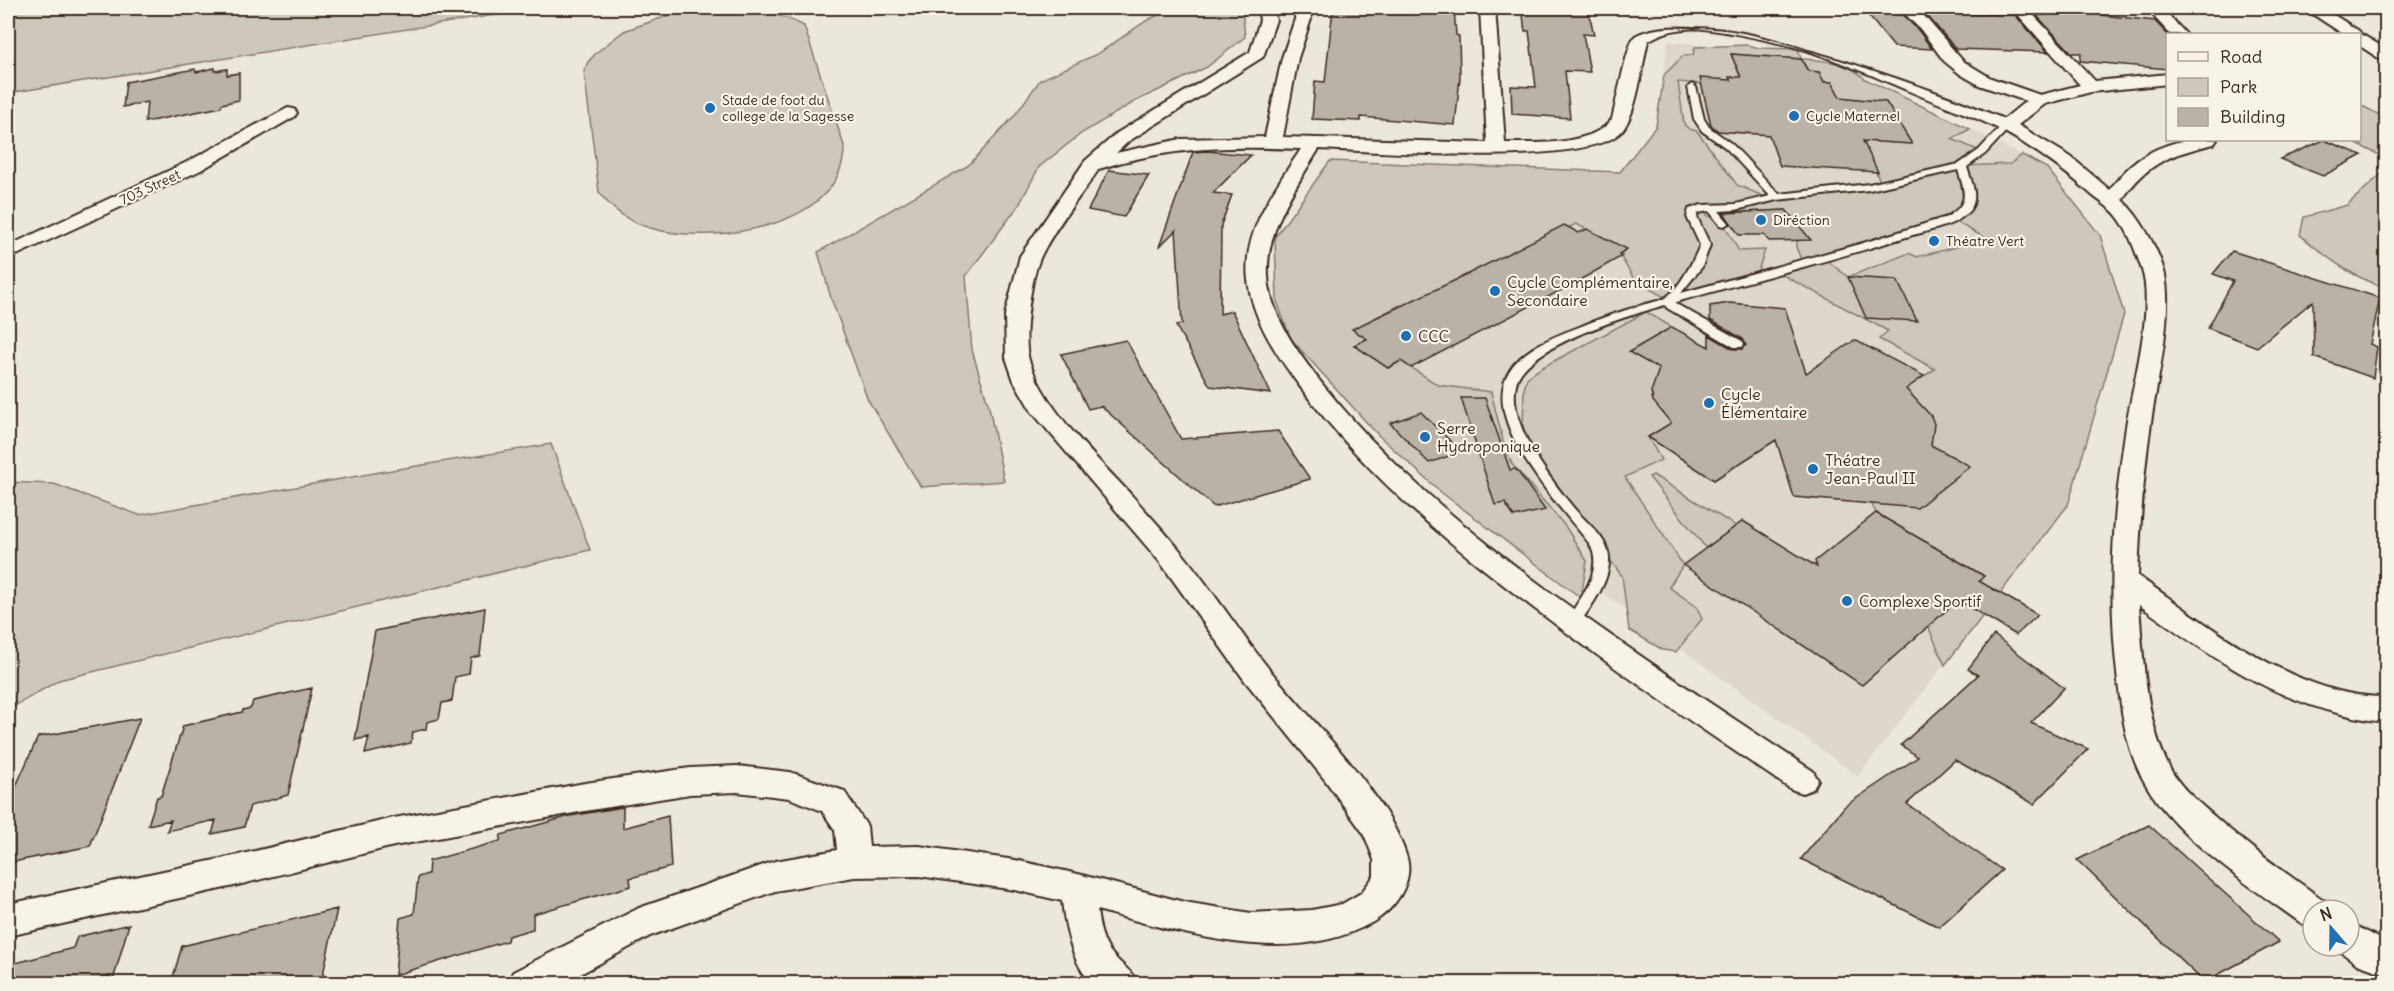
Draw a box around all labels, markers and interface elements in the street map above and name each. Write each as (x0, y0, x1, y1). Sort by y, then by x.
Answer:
legend (2166, 33, 2361, 141)
text: Road (2220, 45, 2263, 68)
text: Park (2220, 75, 2257, 98)
place label: Stade de foot du college de la Sagesse (722, 91, 854, 125)
marker: Stade de foot du college de la Sagesse (703, 101, 717, 115)
text: Building (2220, 105, 2285, 128)
place label: Cycle Maternel (1806, 107, 1900, 125)
marker: Cycle Maternel (1787, 109, 1801, 123)
street label: 703 Street (117, 165, 183, 209)
place label: Diréction (1773, 211, 1830, 229)
marker: Diréction (1754, 213, 1768, 227)
place label: Théatre Vert (1946, 232, 2024, 250)
marker: Théatre Vert (1927, 234, 1941, 248)
place label: Cycle Complémentaire, Secondaire (1507, 272, 1673, 310)
marker: Cycle Complémentaire, Secondaire (1488, 284, 1502, 298)
place label: CCC (1418, 326, 1449, 346)
marker: CCC (1399, 329, 1413, 343)
place label: Cycle Élémentaire (1721, 384, 1807, 422)
marker: Cycle Élémentaire (1702, 396, 1716, 410)
place label: Serre Hydroponique (1437, 418, 1540, 456)
marker: Serre Hydroponique (1418, 430, 1432, 444)
place label: Théatre Jean-Paul II (1825, 450, 1916, 488)
marker: Théatre Jean-Paul II (1806, 462, 1820, 476)
place label: Complexe Sportif (1859, 591, 1982, 611)
marker: Complexe Sportif (1840, 594, 1854, 608)
north arrow (2301, 898, 2361, 958)
text: N (2317, 903, 2334, 925)

